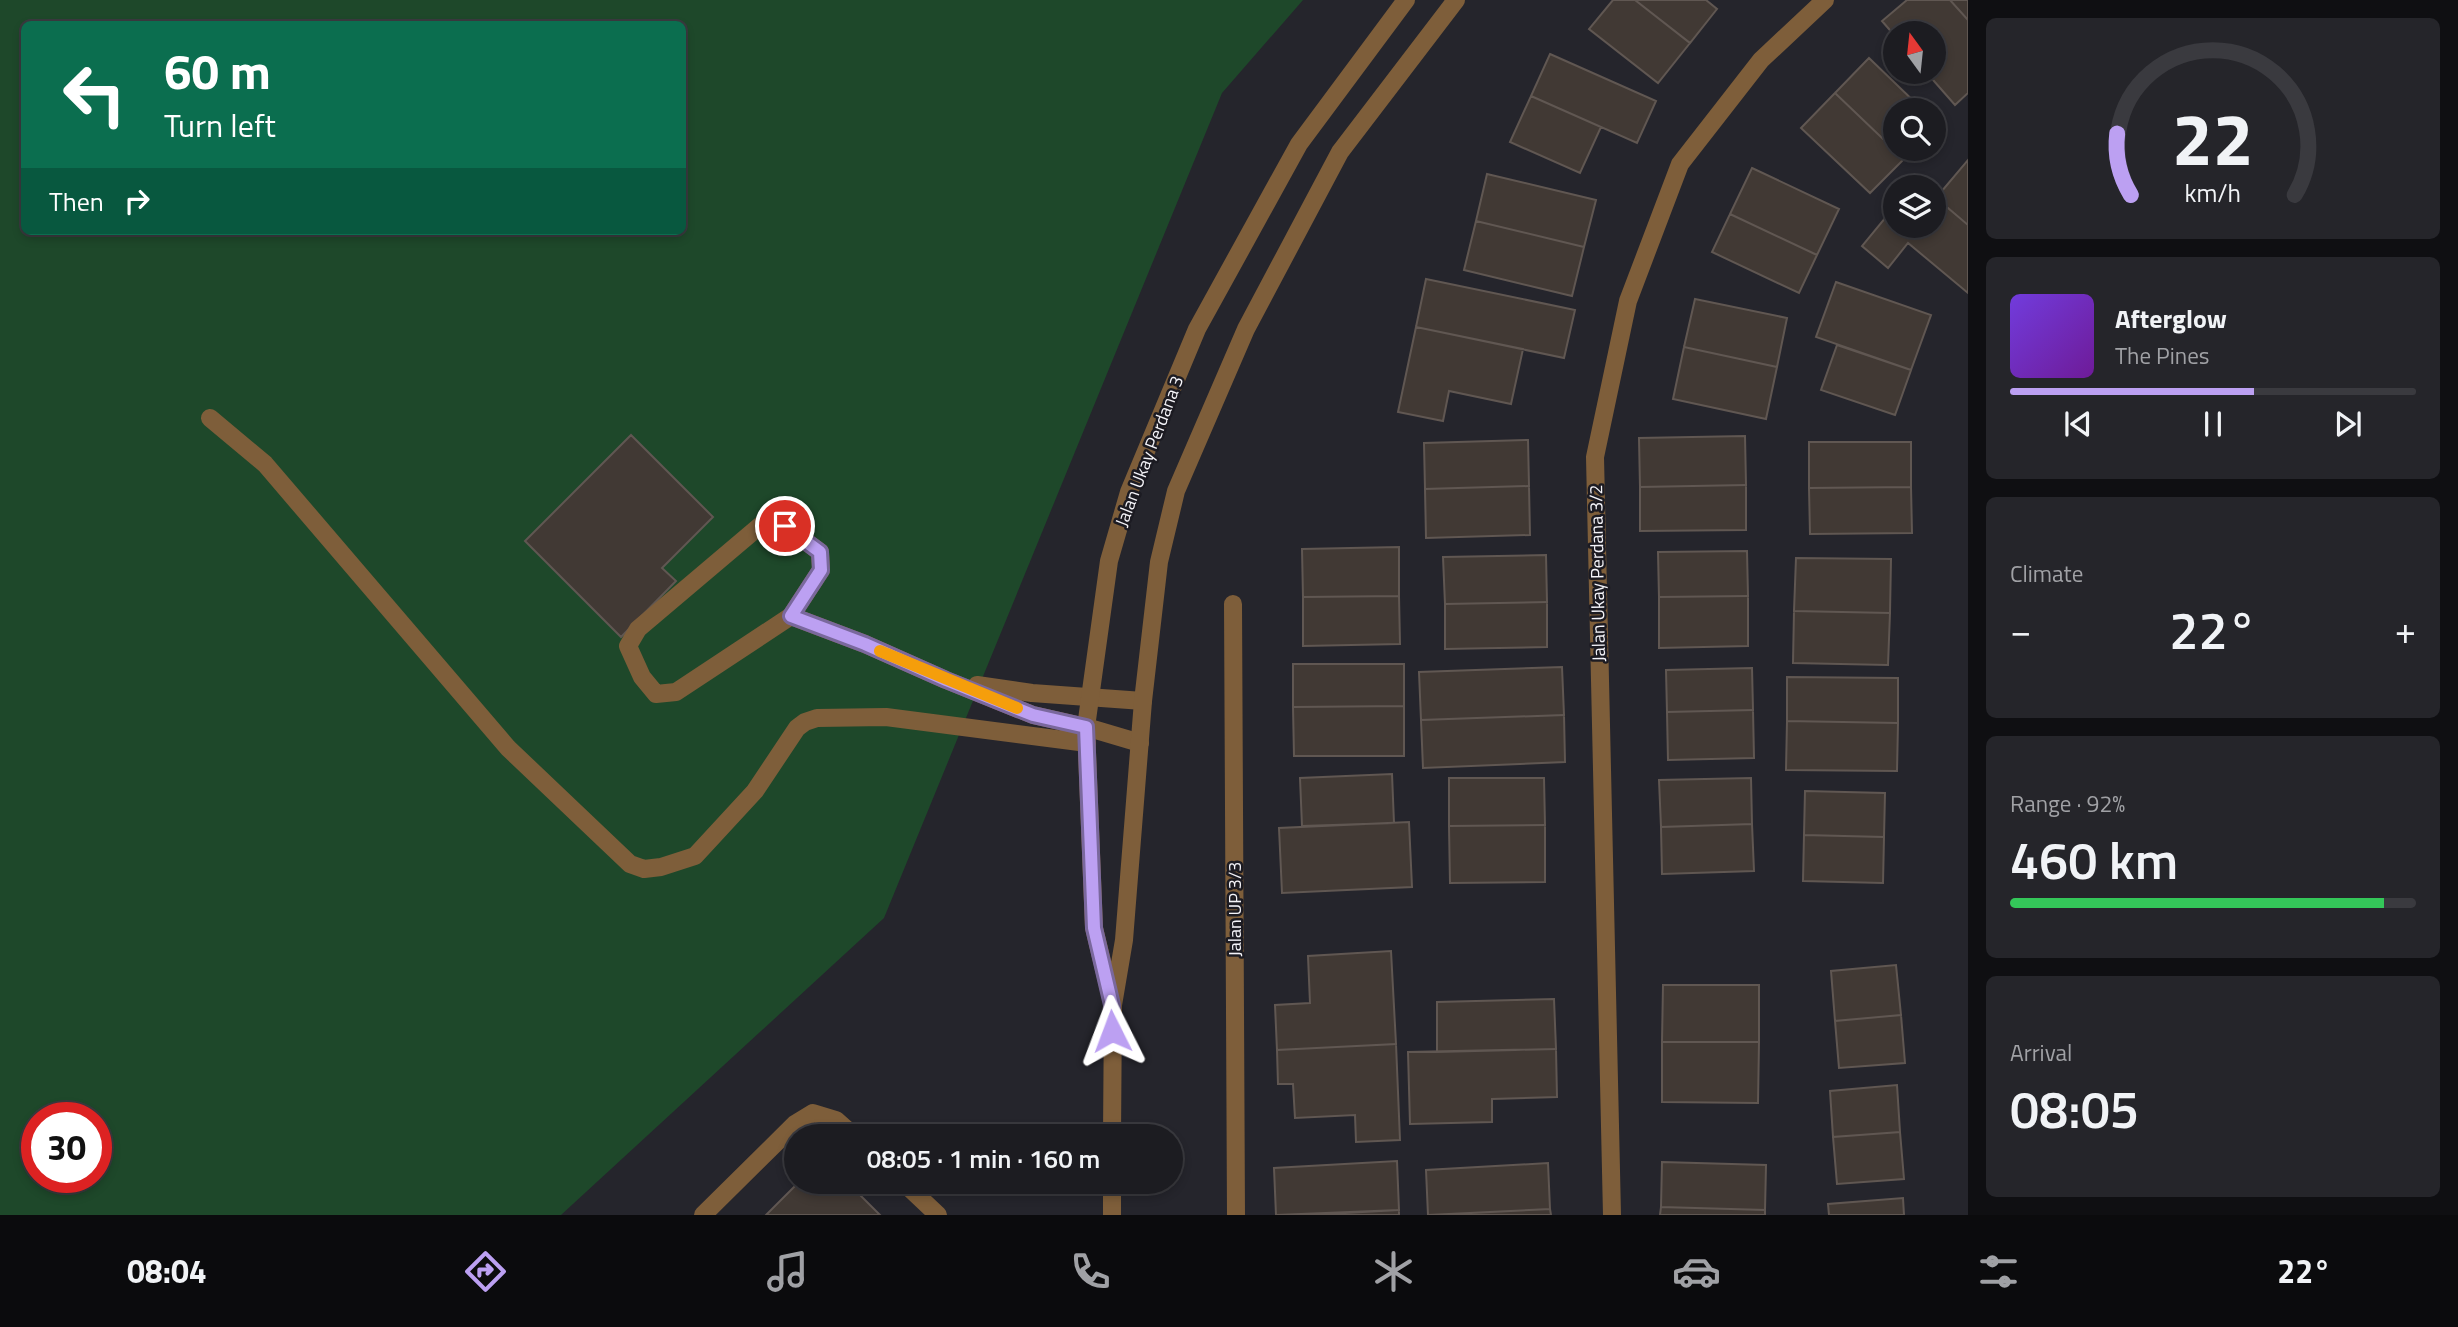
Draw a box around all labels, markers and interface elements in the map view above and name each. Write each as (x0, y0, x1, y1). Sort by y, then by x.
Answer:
north arrow (1883, 21, 1946, 84)
map controls (1883, 21, 1946, 238)
text: 60 m (164, 33, 271, 108)
icon: left (49, 49, 140, 140)
text: 22 (2172, 83, 2254, 193)
button: search (1883, 98, 1946, 161)
text: Turn left (164, 101, 276, 149)
text: km/h (2185, 174, 2241, 212)
button: layers (1883, 175, 1946, 238)
text: Then (49, 182, 104, 221)
icon: right (118, 182, 156, 220)
text: Afterglow (2115, 299, 2227, 338)
text: The Pines (2115, 338, 2209, 373)
street label: Jalan Ukay Perdana 3 (1108, 372, 1190, 530)
icon: previous (2059, 405, 2097, 443)
icon: pause (2194, 405, 2232, 443)
icon: next (2329, 405, 2367, 443)
street label: Jalan Ukay Perdana 3/2 (1582, 484, 1612, 662)
pin (755, 496, 815, 556)
icon: arrive (766, 507, 804, 545)
text: Climate (2010, 556, 2083, 591)
text: 22° (2169, 590, 2257, 669)
text: − (2010, 601, 2031, 659)
text: + (2395, 601, 2416, 659)
text: Range · 92% (2010, 786, 2125, 821)
text: 460 km (2010, 820, 2178, 899)
street label: Jalan UP 3/3 (1221, 862, 1248, 956)
position arrow (1075, 994, 1149, 1068)
text: Arrival (2010, 1035, 2072, 1070)
text: 08:05 (2010, 1069, 2139, 1148)
speed limit sign: 30 (21, 1102, 112, 1193)
text: 08:05 · 1 min · 160 m (867, 1139, 1100, 1178)
text: 08:04 (127, 1247, 207, 1295)
icon: directions (461, 1247, 510, 1296)
icon: music (763, 1247, 812, 1296)
icon: phone (1066, 1247, 1115, 1296)
icon: climate (1369, 1247, 1418, 1296)
icon: car (1672, 1247, 1721, 1296)
icon: filters (1974, 1247, 2023, 1296)
text: 22° (2277, 1247, 2331, 1295)

